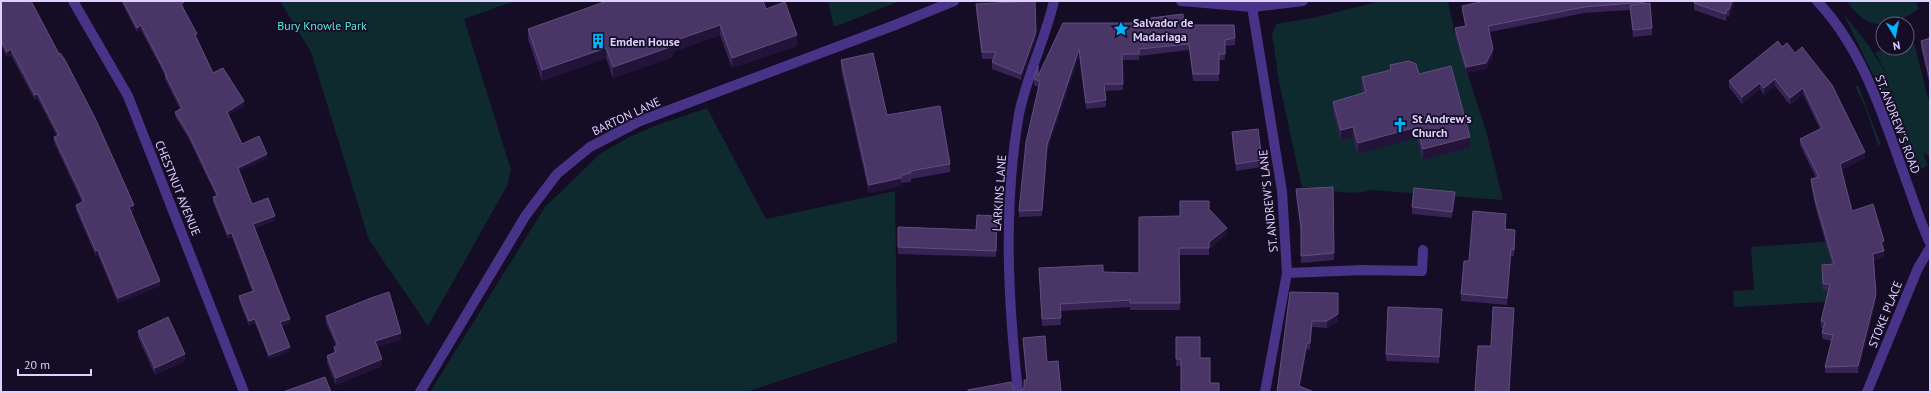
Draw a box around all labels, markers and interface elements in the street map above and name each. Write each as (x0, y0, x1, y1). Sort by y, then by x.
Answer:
place label: Salvador de Madariaga (1133, 15, 1193, 44)
north arrow (1875, 16, 1915, 56)
park label: Bury Knowle Park (277, 18, 367, 33)
place icon: Salvador de Madariaga (1112, 20, 1130, 38)
building icon: Emden House (589, 32, 607, 50)
place label: Emden House (610, 34, 680, 49)
text: N (1892, 38, 1902, 53)
street label: ST. ANDREW'S ROAD (1872, 72, 1924, 176)
street label: BARTON LANE (589, 94, 663, 138)
place label: St Andrew's Church (1412, 111, 1472, 140)
church icon: St Andrew's Church (1391, 116, 1409, 134)
street label: CHESTNUT AVENUE (152, 138, 204, 238)
street label: ST. ANDREW'S LANE (1255, 149, 1281, 253)
street label: LARKINS LANE (989, 154, 1009, 232)
street label: STOKE PLACE (1865, 278, 1905, 350)
scale bar (18, 351, 91, 377)
text: 20 m (24, 357, 50, 372)

